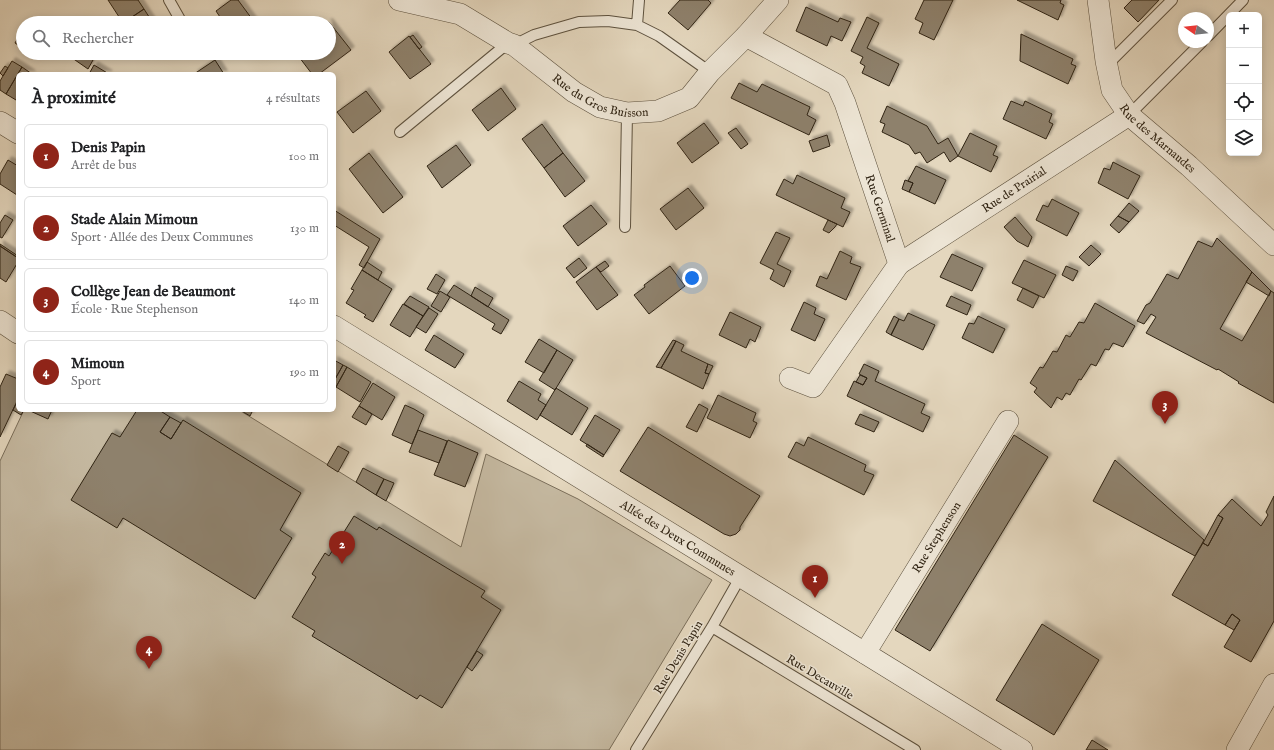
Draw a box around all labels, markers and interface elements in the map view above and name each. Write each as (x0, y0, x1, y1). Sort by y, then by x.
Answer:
north arrow (1178, 12, 1214, 48)
map controls (1226, 12, 1262, 156)
button: + (1226, 12, 1262, 48)
search box (16, 16, 336, 60)
icon: search (30, 27, 52, 49)
text: Rechercher (62, 29, 134, 48)
button: − (1226, 48, 1262, 84)
street label: Rue du Gros Buisson (549, 71, 650, 121)
button: locate (1226, 84, 1262, 120)
text: À proximité (32, 88, 116, 109)
text: 4 résultats (266, 90, 320, 107)
street label: Rue des Marnaudes (1116, 101, 1198, 176)
button: layers (1226, 120, 1262, 156)
text: Denis Papin (71, 138, 146, 157)
text: 1 (44, 148, 48, 165)
text: 100 m (289, 148, 319, 165)
text: Arrêt de bus (71, 157, 137, 174)
street label: Rue de Prairial (979, 163, 1050, 216)
street label: Rue Germinal (862, 173, 898, 245)
text: Stade Alain Mimoun (71, 210, 198, 229)
text: 2 (43, 220, 49, 237)
text: 130 m (290, 220, 319, 237)
text: Sport · Allée des Deux Communes (71, 229, 253, 246)
your location (682, 268, 702, 288)
text: Collège Jean de Beaumont (71, 282, 235, 301)
text: 3 (44, 292, 48, 309)
text: 140 m (289, 292, 319, 309)
text: École · Rue Stephenson (71, 301, 198, 318)
text: Mimoun (71, 354, 124, 373)
text: 4 (43, 364, 49, 381)
text: 190 m (289, 364, 319, 381)
text: Sport (71, 373, 101, 390)
pin: 3 (1152, 391, 1178, 424)
street label: Allée des Deux Communes (616, 497, 738, 580)
street label: Rue Stephenson (909, 499, 965, 576)
pin: 2 (329, 531, 355, 564)
pin: 1 (802, 565, 828, 598)
street label: Rue Denis Papin (651, 617, 707, 697)
pin: 4 (136, 636, 162, 669)
street label: Rue Decauville (783, 652, 856, 704)

